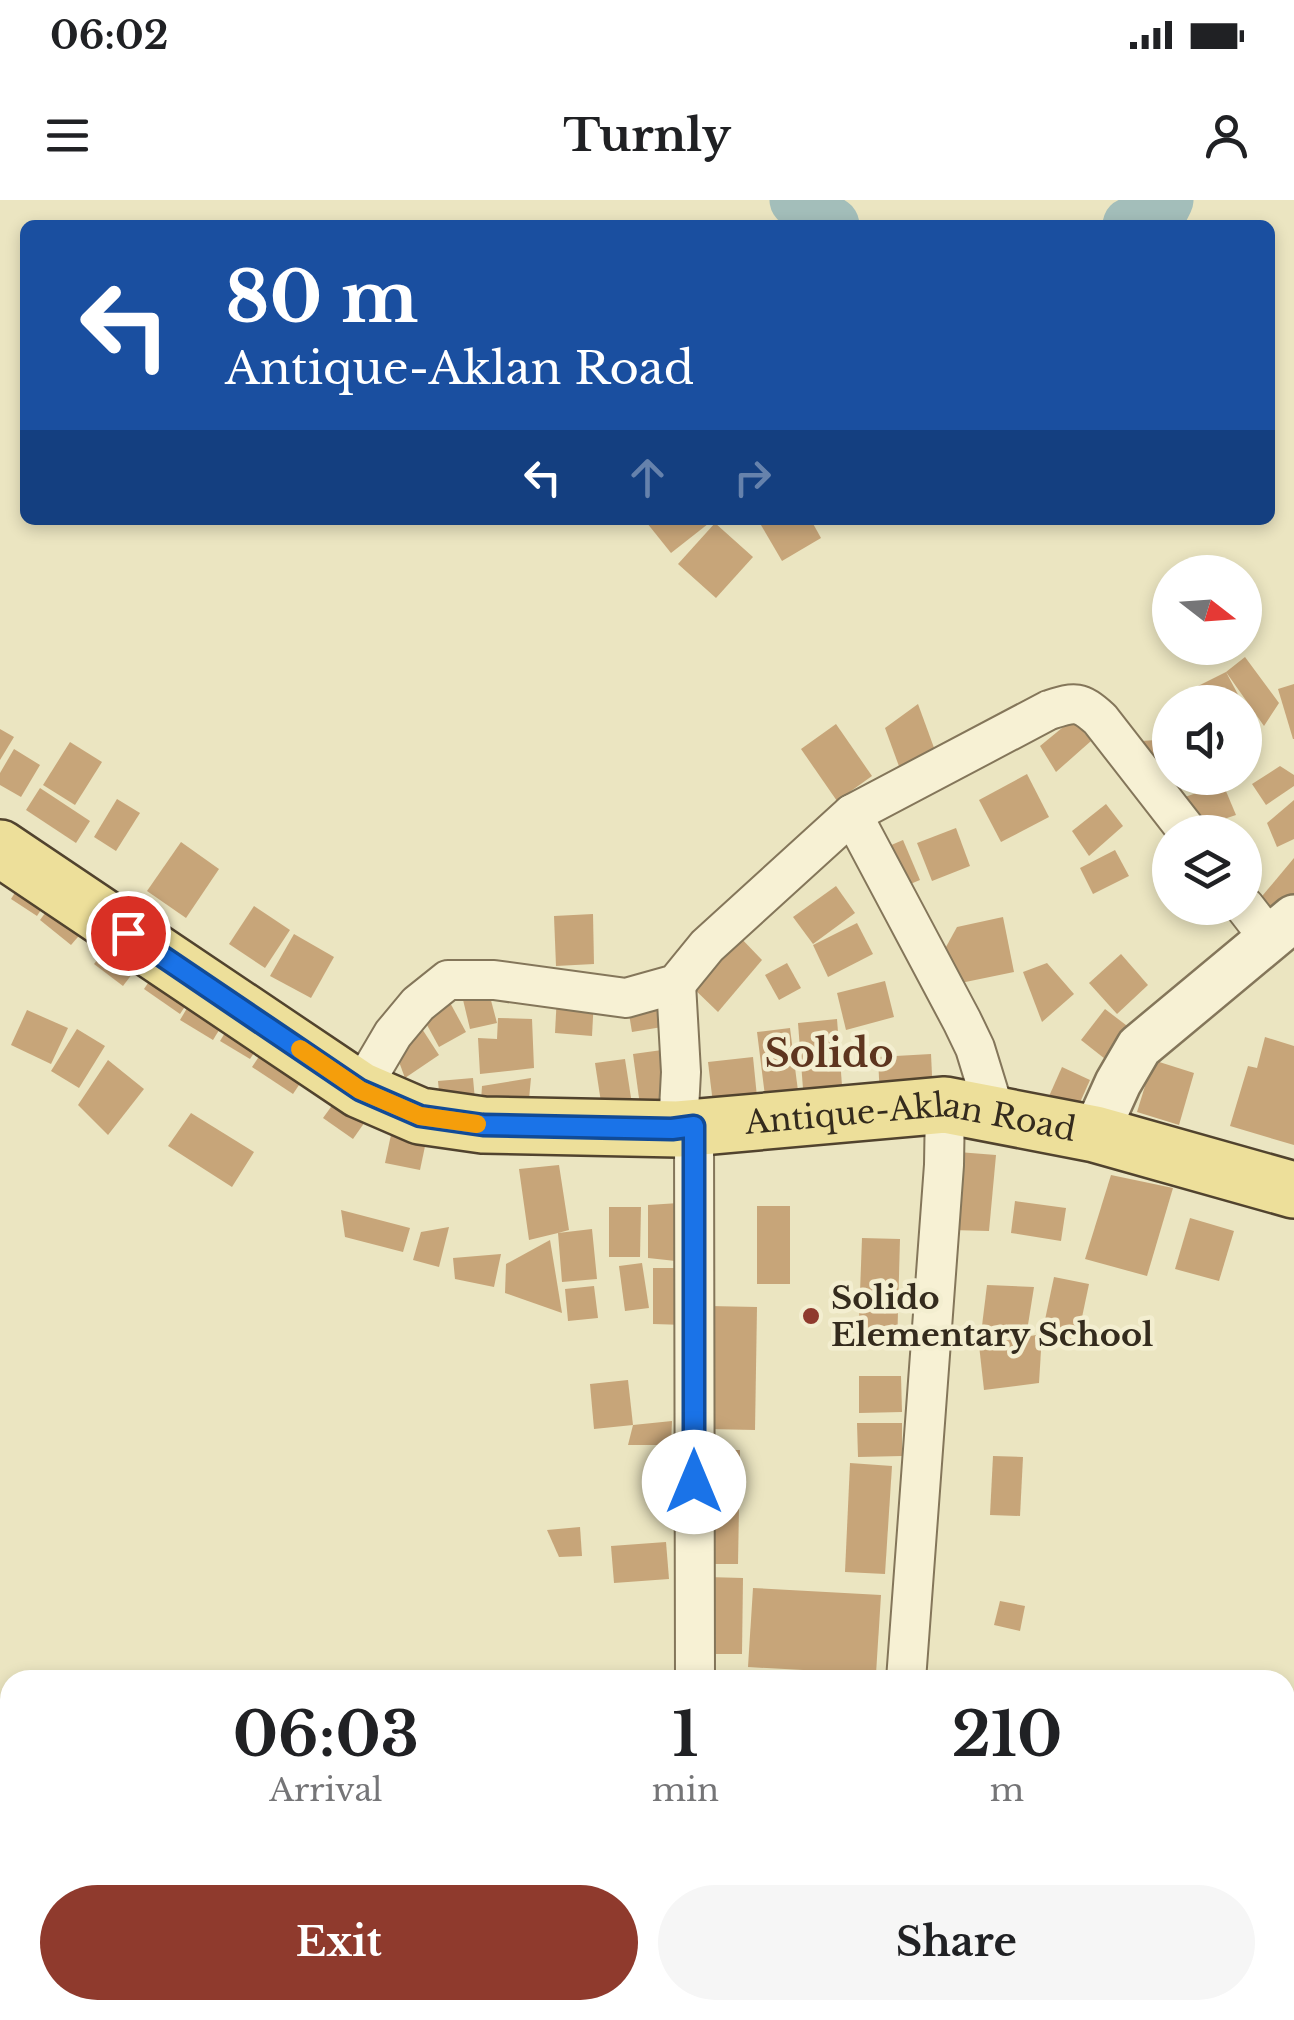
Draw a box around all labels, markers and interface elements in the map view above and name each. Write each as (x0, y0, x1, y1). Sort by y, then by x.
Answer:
text: 06:02 (50, 12, 169, 59)
text: Turnly (563, 107, 731, 163)
icon: menu (40, 108, 95, 163)
icon: person (1199, 108, 1254, 163)
text: 80 m (225, 254, 418, 341)
icon: left (60, 260, 190, 390)
text: Antique-Aklan Road (225, 340, 694, 396)
icon: left (515, 450, 570, 505)
icon: ahead (620, 450, 675, 505)
icon: right (725, 450, 780, 505)
north arrow (1152, 555, 1262, 665)
map controls (1152, 555, 1262, 925)
button: sound (1152, 685, 1262, 795)
button: layers (1152, 815, 1262, 925)
pin (86, 891, 171, 976)
icon: arrive (101, 906, 156, 961)
district label: Solido (765, 1030, 893, 1077)
street label: Antique-Aklan Road (742, 1085, 1079, 1150)
place label: Solido Elementary School (831, 1278, 1153, 1355)
marker: Solido Elementary School (800, 1305, 822, 1327)
position arrow (642, 1430, 746, 1534)
text: 06:03 (233, 1698, 419, 1772)
text: 1 (672, 1698, 698, 1772)
text: 210 (952, 1698, 1062, 1772)
text: Arrival (269, 1770, 383, 1810)
text: min (652, 1770, 719, 1810)
text: m (990, 1770, 1024, 1810)
button: Exit (40, 1885, 638, 2000)
button: Share (658, 1885, 1255, 2000)

